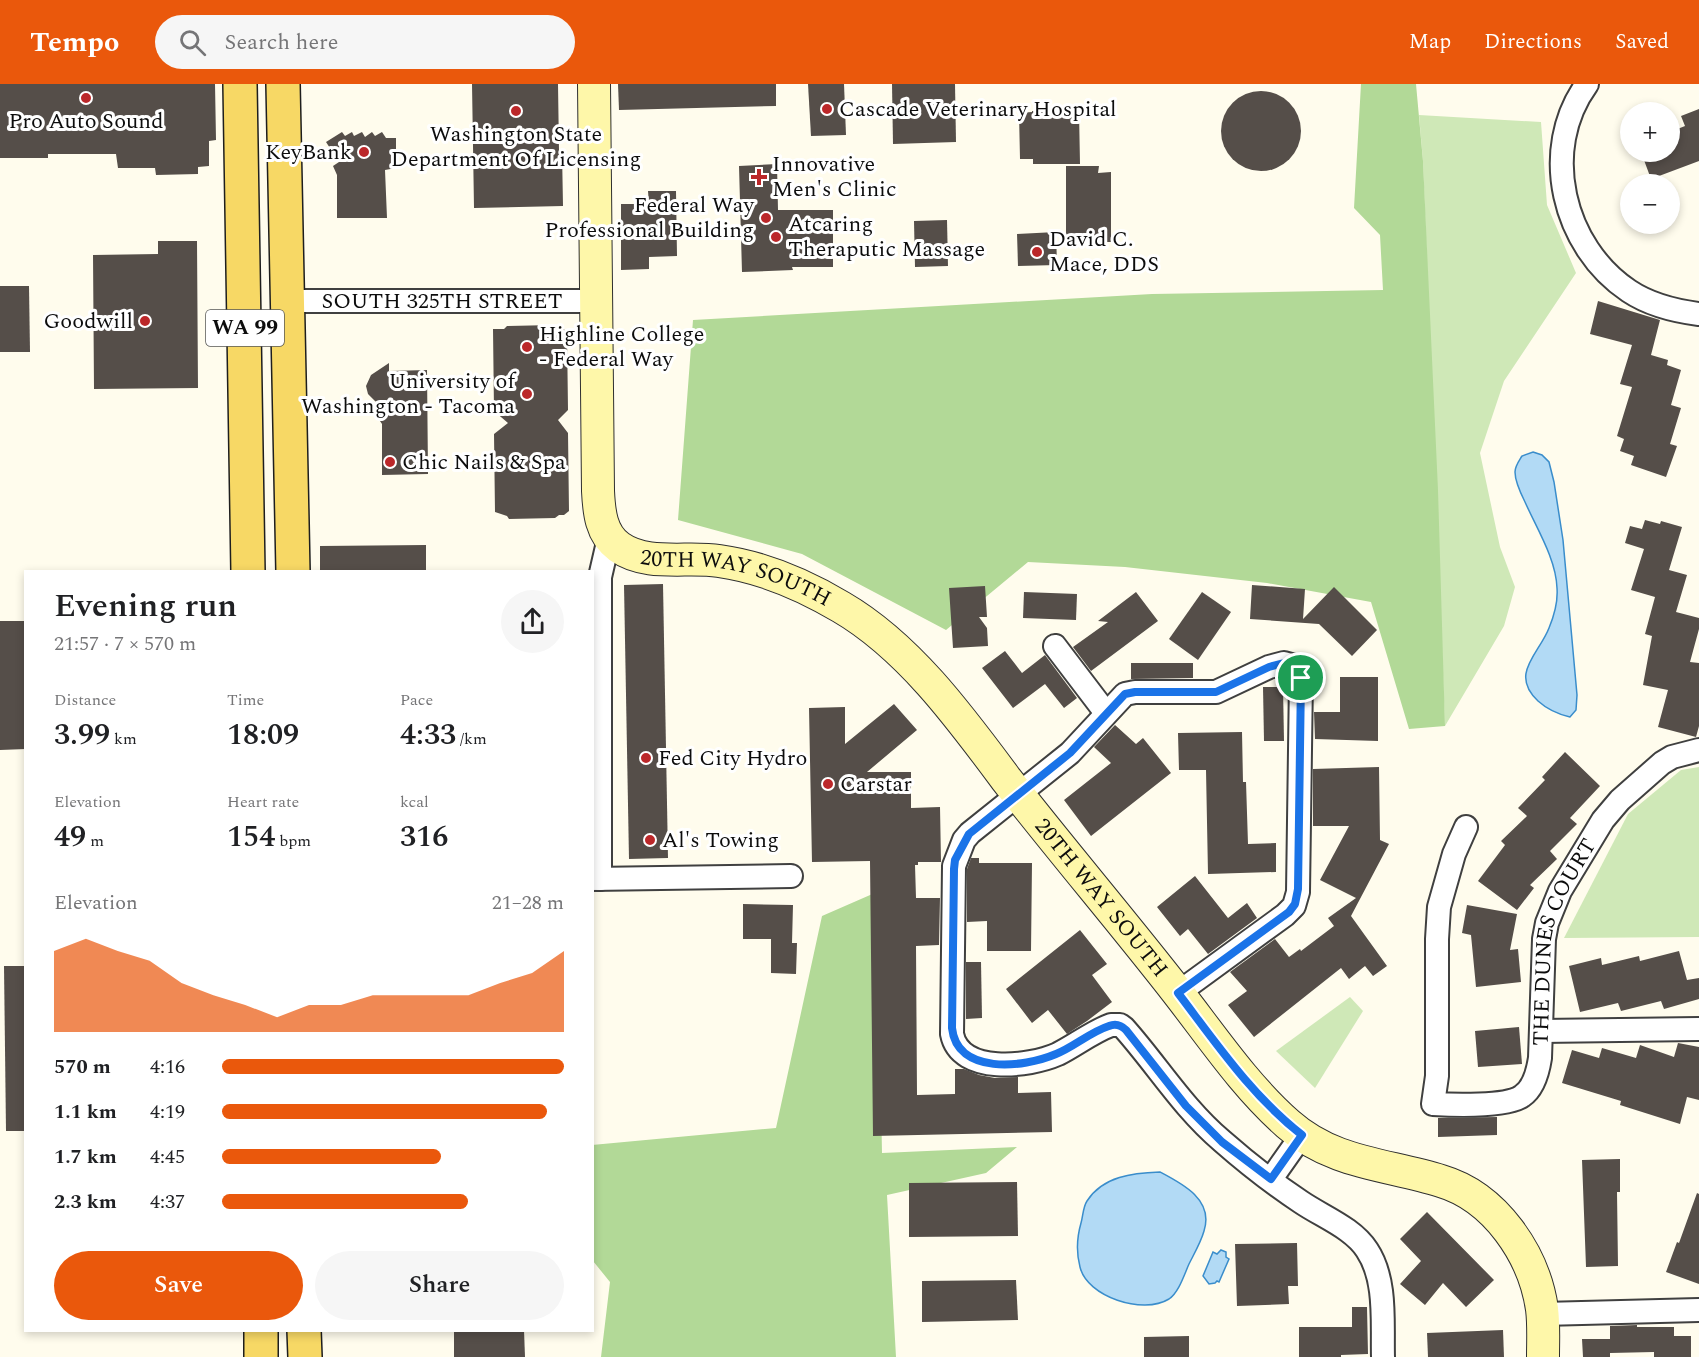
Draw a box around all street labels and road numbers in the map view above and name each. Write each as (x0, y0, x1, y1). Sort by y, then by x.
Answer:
street label: SOUTH 325TH STREET (321, 285, 563, 318)
road number: WA 99 (206, 310, 284, 346)
street label: 20TH WAY SOUTH (637, 540, 837, 615)
street label: 20TH WAY SOUTH (1027, 811, 1176, 984)
street label: THE DUNES COURT (1524, 832, 1605, 1046)

